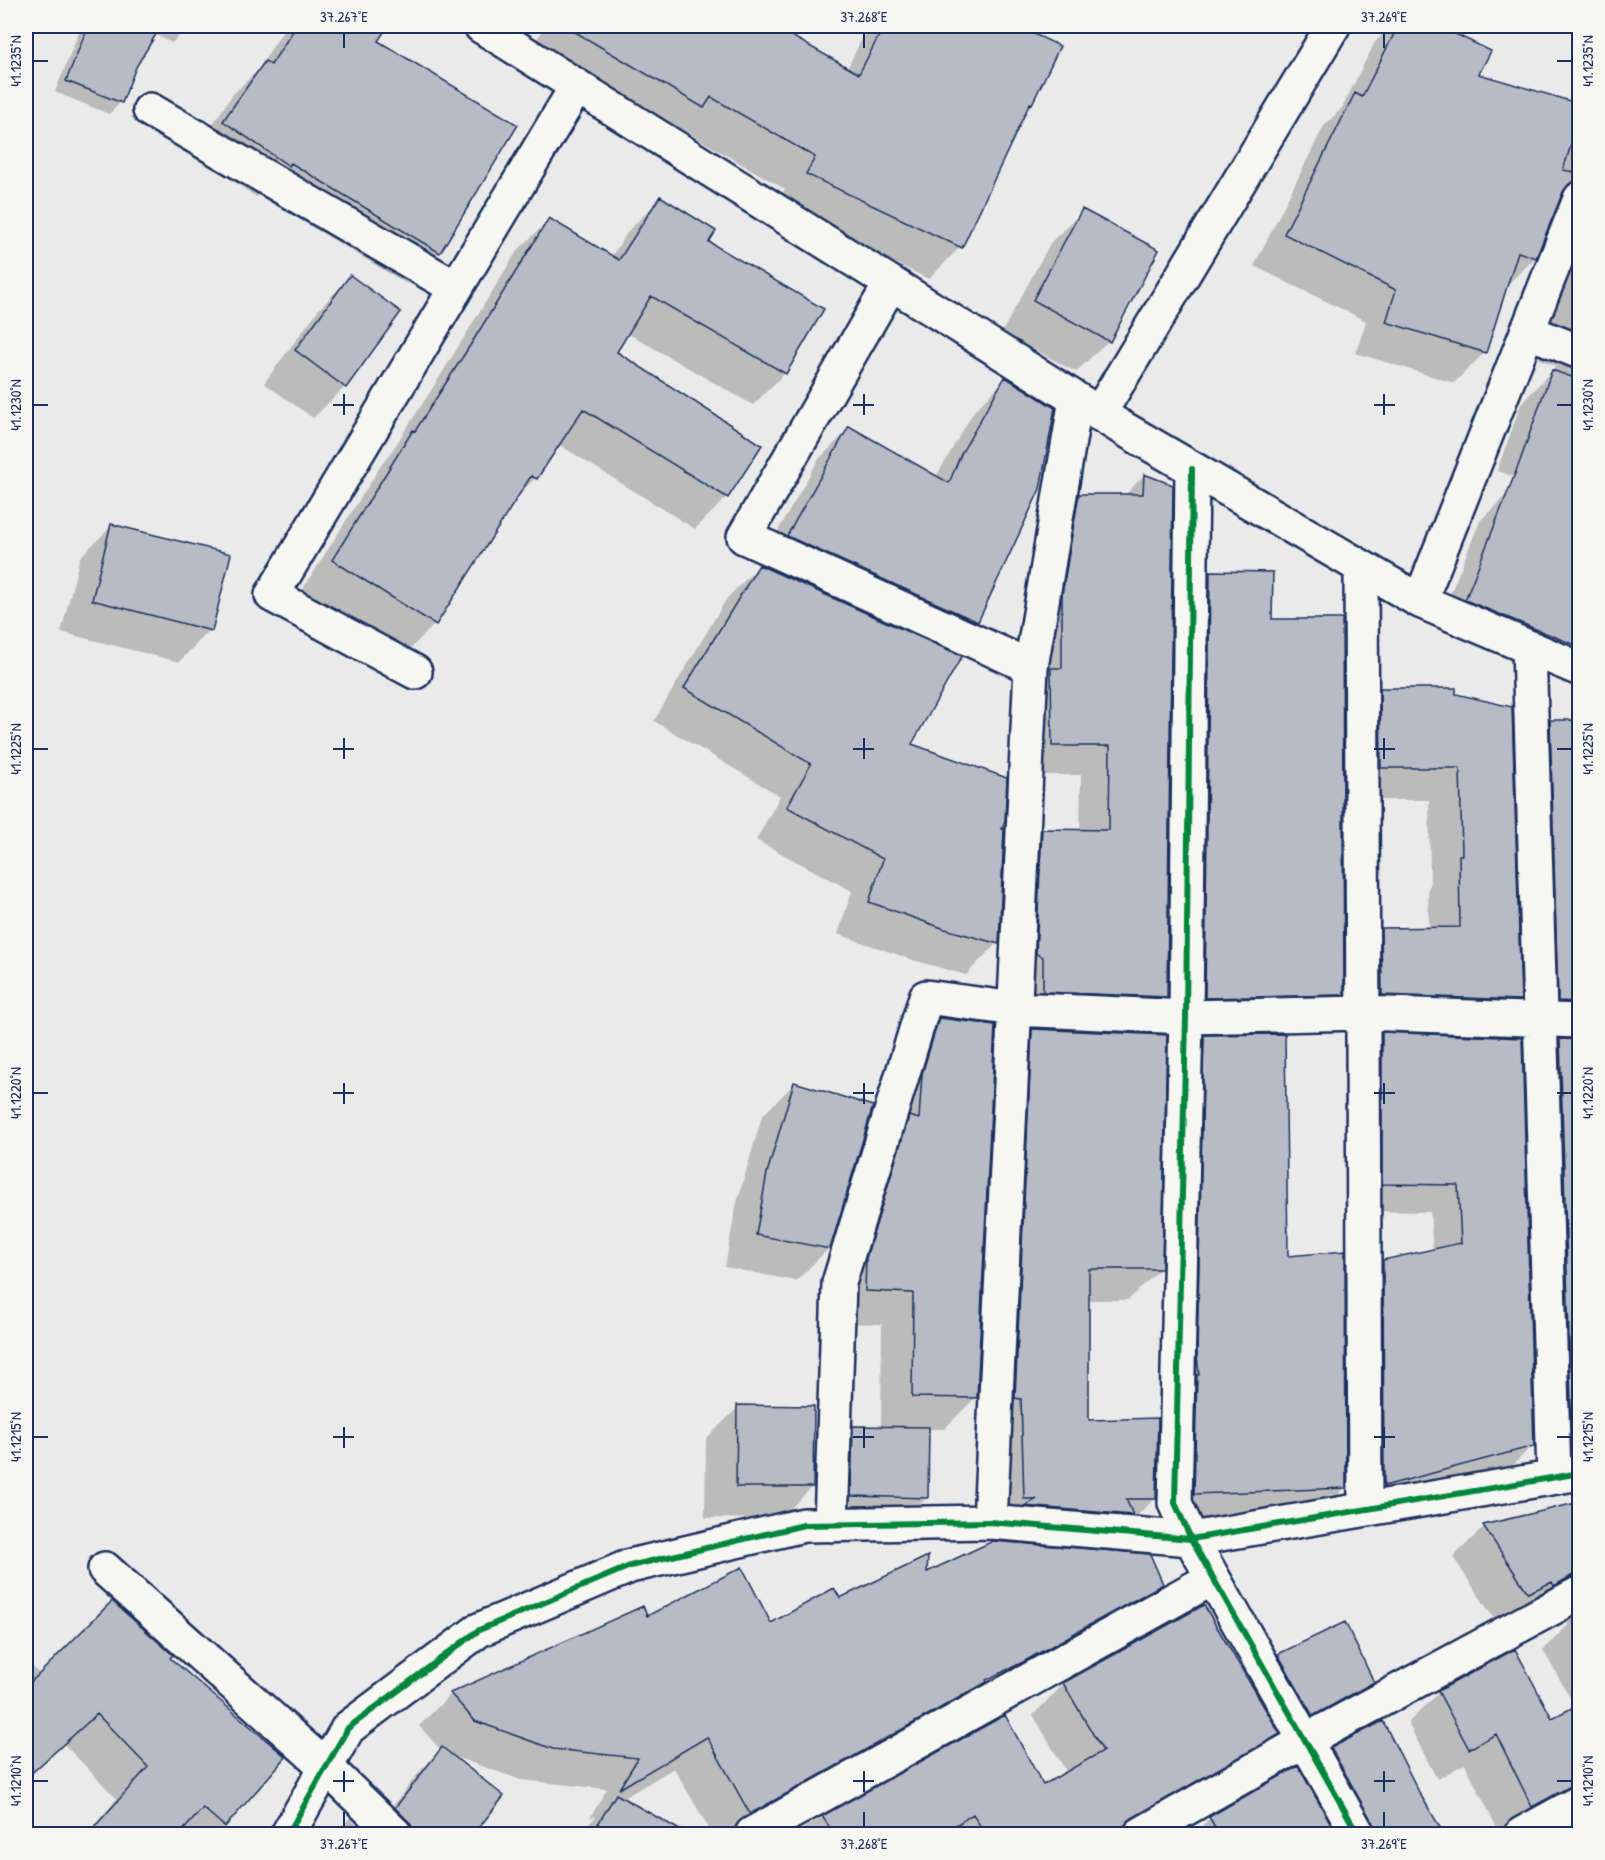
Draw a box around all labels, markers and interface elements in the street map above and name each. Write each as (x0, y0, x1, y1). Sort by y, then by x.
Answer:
text: 37.267°E (320, 6, 368, 27)
text: 37.268°E (841, 6, 888, 27)
text: 37.269°E (1361, 6, 1407, 27)
text: 41.1235°N (5, 35, 26, 87)
text: 41.1235°N (1577, 35, 1598, 87)
text: 41.1230°N (5, 379, 26, 431)
text: 41.1230°N (1577, 379, 1598, 431)
text: 41.1225°N (5, 723, 26, 775)
text: 41.1225°N (1577, 723, 1598, 775)
text: 41.1220°N (5, 1067, 26, 1119)
text: 41.1220°N (1577, 1067, 1598, 1119)
text: 41.1215°N (5, 1412, 26, 1462)
text: 41.1215°N (1577, 1412, 1598, 1462)
text: 41.1210°N (5, 1756, 26, 1806)
text: 41.1210°N (1577, 1756, 1598, 1806)
text: 37.267°E (320, 1833, 368, 1854)
text: 37.268°E (841, 1833, 888, 1854)
text: 37.269°E (1361, 1833, 1407, 1854)

